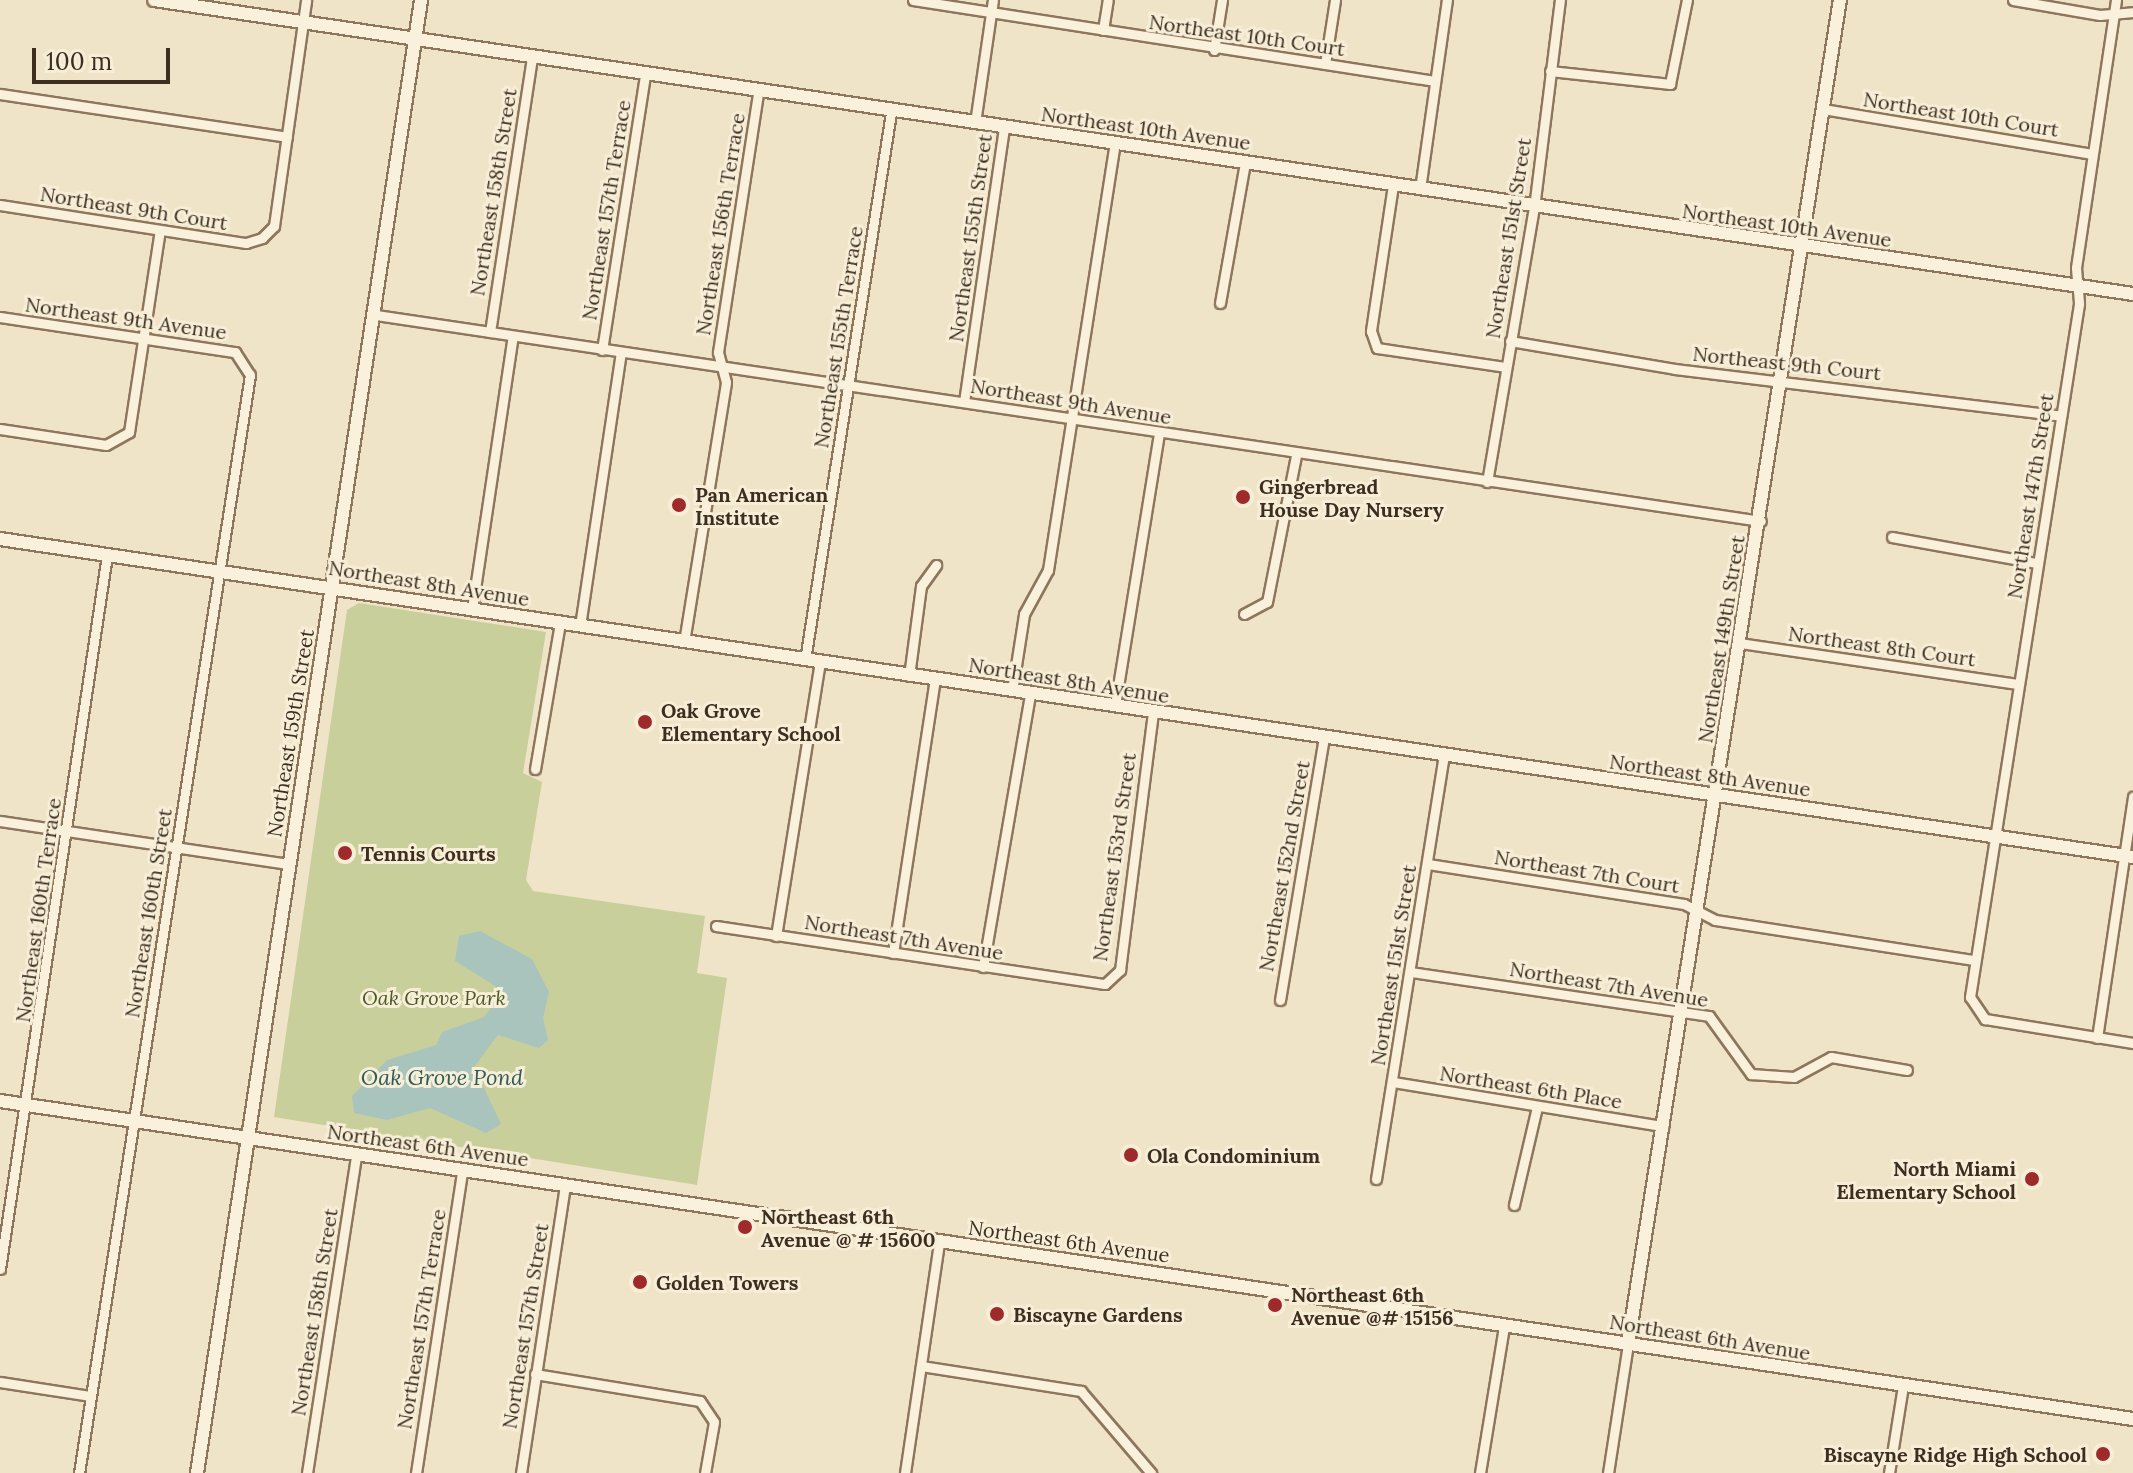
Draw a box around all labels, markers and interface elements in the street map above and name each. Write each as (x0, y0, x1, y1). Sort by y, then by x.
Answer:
street label: Northeast 10th Court (1148, 9, 1346, 61)
scale bar (36, 32, 174, 82)
text: 100 m (46, 46, 112, 77)
street label: Northeast 158th Street (465, 87, 521, 297)
street label: Northeast 10th Court (1862, 87, 2060, 141)
street label: Northeast 157th Terrace (577, 98, 635, 322)
street label: Northeast 10th Avenue (1040, 101, 1252, 155)
street label: Northeast 156th Terrace (691, 111, 749, 337)
street label: Northeast 155th Street (944, 133, 996, 343)
street label: Northeast 151st Street (1480, 136, 1536, 340)
street label: Northeast 9th Court (39, 181, 229, 235)
street label: Northeast 10th Avenue (1681, 198, 1893, 252)
street label: Northeast 155th Terrace (809, 224, 867, 450)
street label: Northeast 9th Avenue (24, 292, 228, 344)
street label: Northeast 9th Court (1692, 341, 1882, 385)
street label: Northeast 9th Avenue (969, 373, 1173, 429)
street label: Northeast 147th Street (2002, 392, 2058, 600)
place label: Gingerbread House Day Nursery (1259, 474, 1444, 521)
place label: Pan American Institute (695, 482, 828, 529)
marker: Gingerbread House Day Nursery (1234, 488, 1252, 506)
marker: Pan American Institute (670, 496, 688, 514)
street label: Northeast 149th Street (1693, 533, 1749, 745)
street label: Northeast 8th Avenue (327, 555, 531, 611)
street label: Northeast 8th Court (1787, 621, 1977, 671)
street label: Northeast 159th Street (262, 627, 318, 839)
street label: Northeast 8th Avenue (967, 652, 1171, 708)
place label: Oak Grove Elementary School (661, 698, 841, 745)
marker: Oak Grove Elementary School (636, 713, 654, 731)
street label: Northeast 8th Avenue (1608, 749, 1812, 801)
street label: Northeast 153rd Street (1087, 751, 1141, 963)
street label: Northeast 152nd Street (1254, 759, 1314, 973)
street label: Northeast 160th Terrace (10, 796, 66, 1024)
street label: Northeast 160th Street (120, 807, 176, 1019)
place label: Tennis Courts (361, 841, 496, 865)
marker: Tennis Courts (336, 844, 354, 862)
street label: Northeast 7th Court (1493, 845, 1681, 897)
street label: Northeast 151st Street (1365, 863, 1421, 1067)
street label: Northeast 7th Avenue (803, 909, 1005, 965)
street label: Northeast 7th Avenue (1508, 956, 1710, 1012)
park label: Oak Grove Park (362, 985, 506, 1009)
street label: Northeast 6th Place (1438, 1061, 1624, 1113)
water label: Oak Grove Pond (361, 1065, 523, 1091)
street label: Northeast 6th Avenue (326, 1119, 530, 1171)
place label: Ola Condominium (1147, 1143, 1320, 1167)
marker: Ola Condominium (1122, 1146, 1140, 1164)
place label: North Miami Elementary School (1836, 1156, 2016, 1203)
marker: North Miami Elementary School (2023, 1170, 2041, 1188)
place label: Northeast 6th Avenue @ # 15600 (761, 1204, 935, 1251)
street label: Northeast 158th Street (286, 1207, 342, 1417)
street label: Northeast 157th Terrace (392, 1207, 450, 1431)
street label: Northeast 6th Avenue (967, 1215, 1171, 1267)
marker: Northeast 6th Avenue @ # 15600 (736, 1218, 754, 1236)
street label: Northeast 157th Street (497, 1222, 553, 1430)
place label: Golden Towers (656, 1270, 798, 1294)
marker: Golden Towers (631, 1273, 649, 1291)
place label: Northeast 6th Avenue @# 15156 (1291, 1282, 1454, 1329)
marker: Northeast 6th Avenue @# 15156 (1266, 1296, 1284, 1314)
place label: Biscayne Gardens (1013, 1302, 1183, 1326)
marker: Biscayne Gardens (988, 1305, 1006, 1323)
street label: Northeast 6th Avenue (1608, 1309, 1812, 1365)
place label: Biscayne Ridge High School (1824, 1442, 2087, 1466)
marker: Biscayne Ridge High School (2094, 1445, 2112, 1463)

